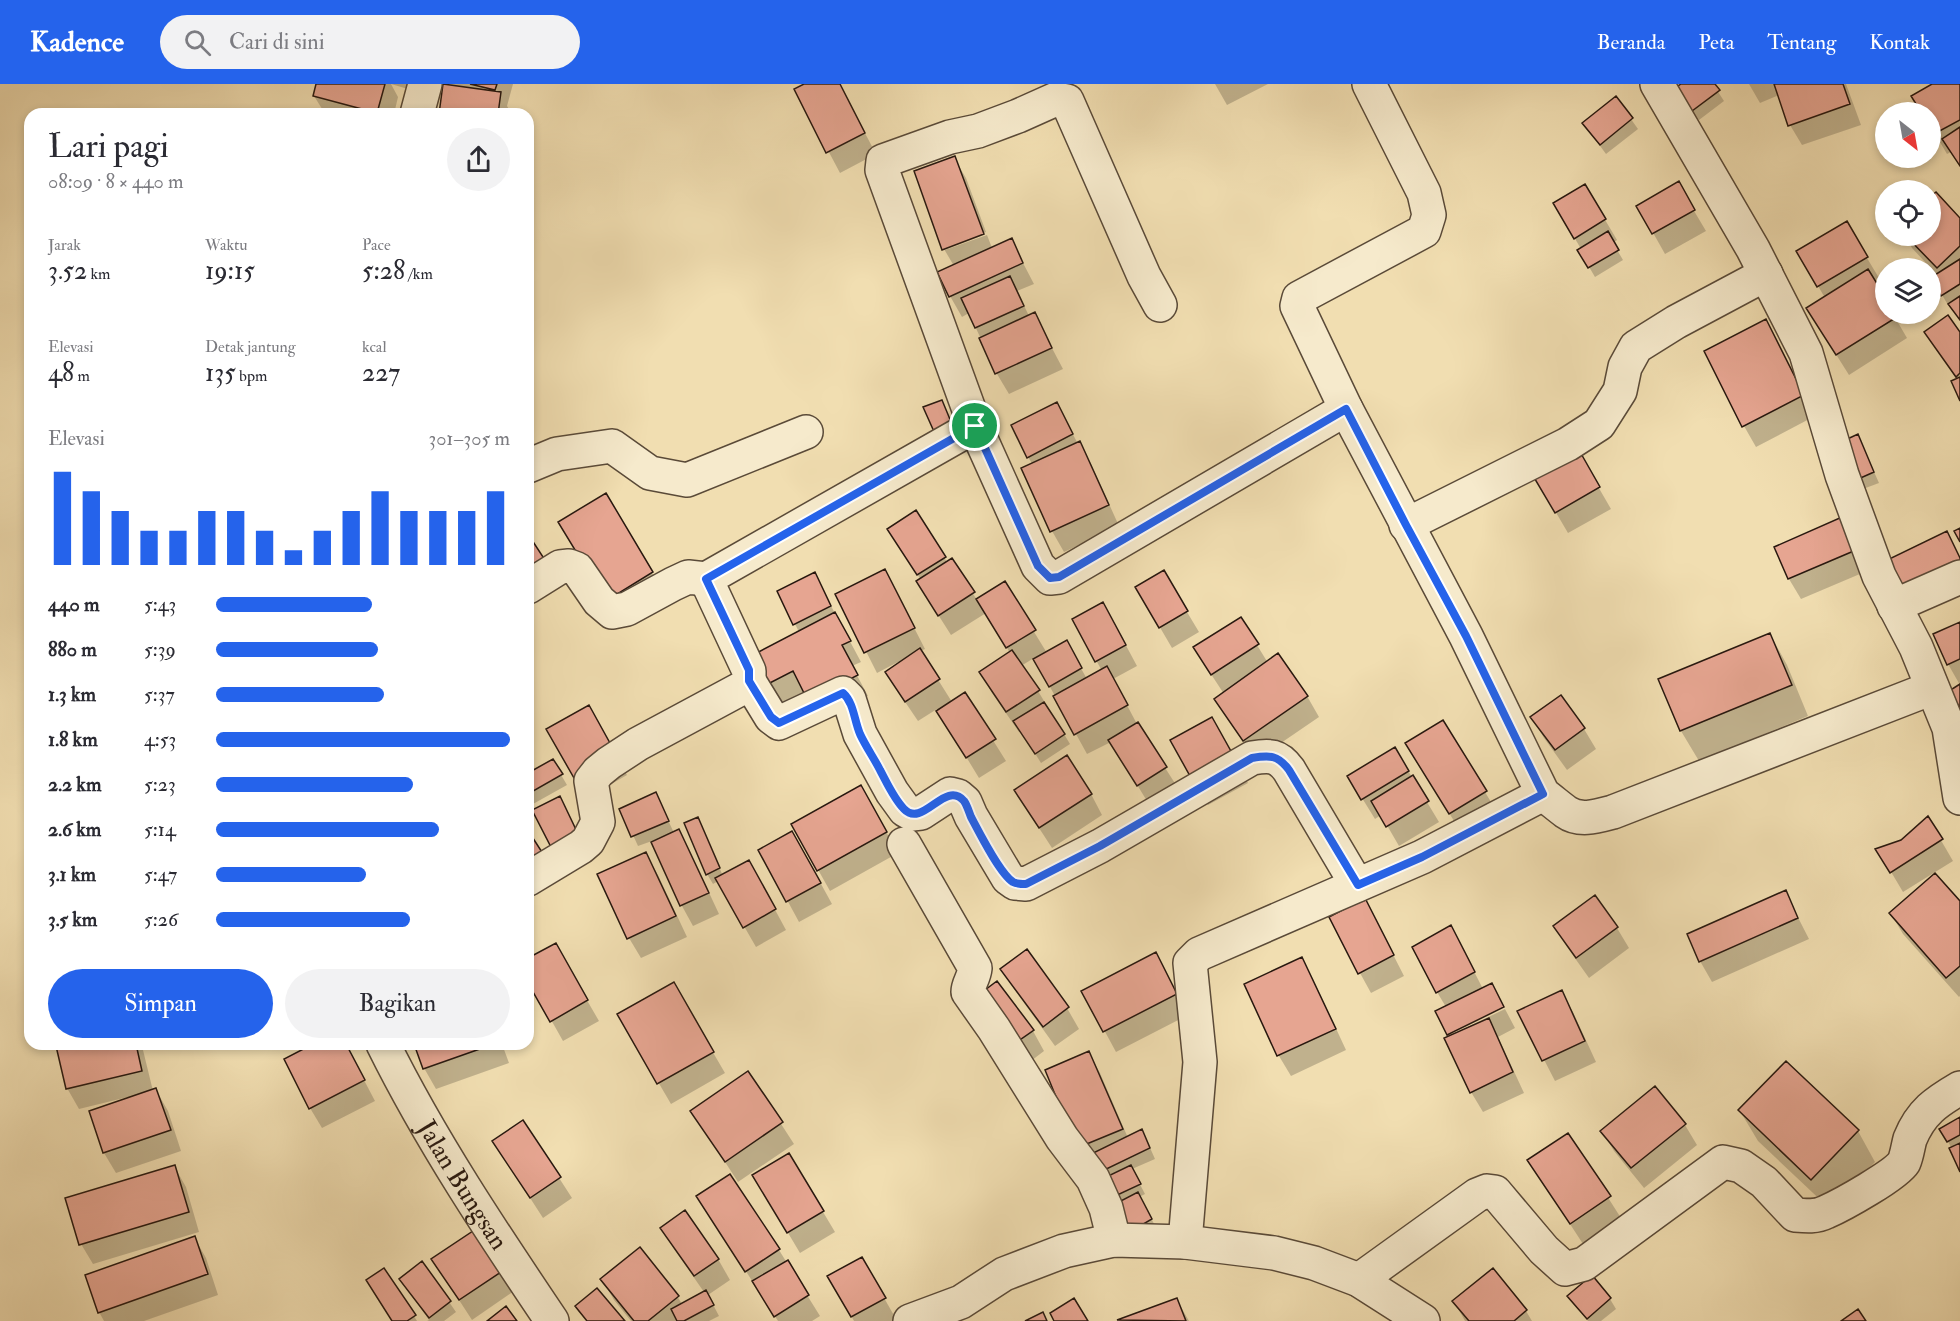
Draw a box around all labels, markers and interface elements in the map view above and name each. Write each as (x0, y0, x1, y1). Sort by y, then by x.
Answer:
search box (160, 15, 580, 69)
text: Kadence (30, 25, 124, 60)
icon: search (181, 26, 214, 59)
text: Cari di sini (229, 28, 325, 56)
text: Beranda (1597, 29, 1665, 56)
text: Peta (1698, 29, 1734, 56)
text: Tentang (1767, 29, 1836, 56)
text: Kontak (1869, 29, 1930, 56)
north arrow (1875, 102, 1941, 168)
map controls (1875, 102, 1941, 324)
text: Lari pagi (48, 126, 169, 167)
button: share (447, 128, 510, 191)
text: 08:09 · 8 × 440 m (48, 169, 184, 194)
button: locate (1875, 180, 1941, 246)
text: Jarak (48, 235, 81, 255)
text: Waktu (205, 235, 247, 255)
text: Pace (362, 235, 391, 255)
text: 3.52 (48, 255, 87, 287)
text: 19:15 (205, 255, 255, 287)
text: 5:28 (362, 255, 405, 287)
button: layers (1875, 258, 1941, 324)
text: km (87, 264, 111, 284)
text: /km (405, 264, 433, 284)
text: Elevasi (48, 337, 93, 357)
text: Detak jantung (205, 337, 296, 357)
text: kcal (362, 337, 387, 357)
text: 48 (48, 357, 74, 389)
text: 135 (205, 357, 236, 389)
text: 227 (362, 357, 400, 389)
text: m (74, 366, 90, 386)
text: bpm (236, 366, 267, 386)
pin (949, 400, 1000, 451)
icon: arrive (958, 409, 991, 442)
text: Elevasi (48, 426, 105, 451)
text: 301–305 m (428, 426, 510, 451)
text: 440 m (48, 592, 100, 617)
text: 5:43 (144, 592, 176, 617)
text: 880 m (48, 637, 97, 662)
text: 5:39 (144, 637, 176, 662)
text: 1.3 km (48, 682, 96, 707)
text: 5:37 (144, 682, 175, 707)
text: 1.8 km (48, 727, 98, 752)
text: 4:53 (144, 727, 176, 752)
text: 2.2 km (48, 772, 101, 797)
text: 5:23 (144, 772, 176, 797)
text: 2.6 km (48, 817, 101, 842)
text: 5:14 (144, 817, 176, 842)
text: 3.1 km (48, 862, 96, 887)
text: 5:47 (144, 862, 177, 887)
text: 3.5 km (48, 907, 97, 932)
text: 5:26 (144, 907, 178, 932)
button: Simpan (48, 969, 273, 1038)
button: Bagikan (285, 969, 510, 1038)
street label: Jalan Bungsan (410, 1114, 515, 1256)

